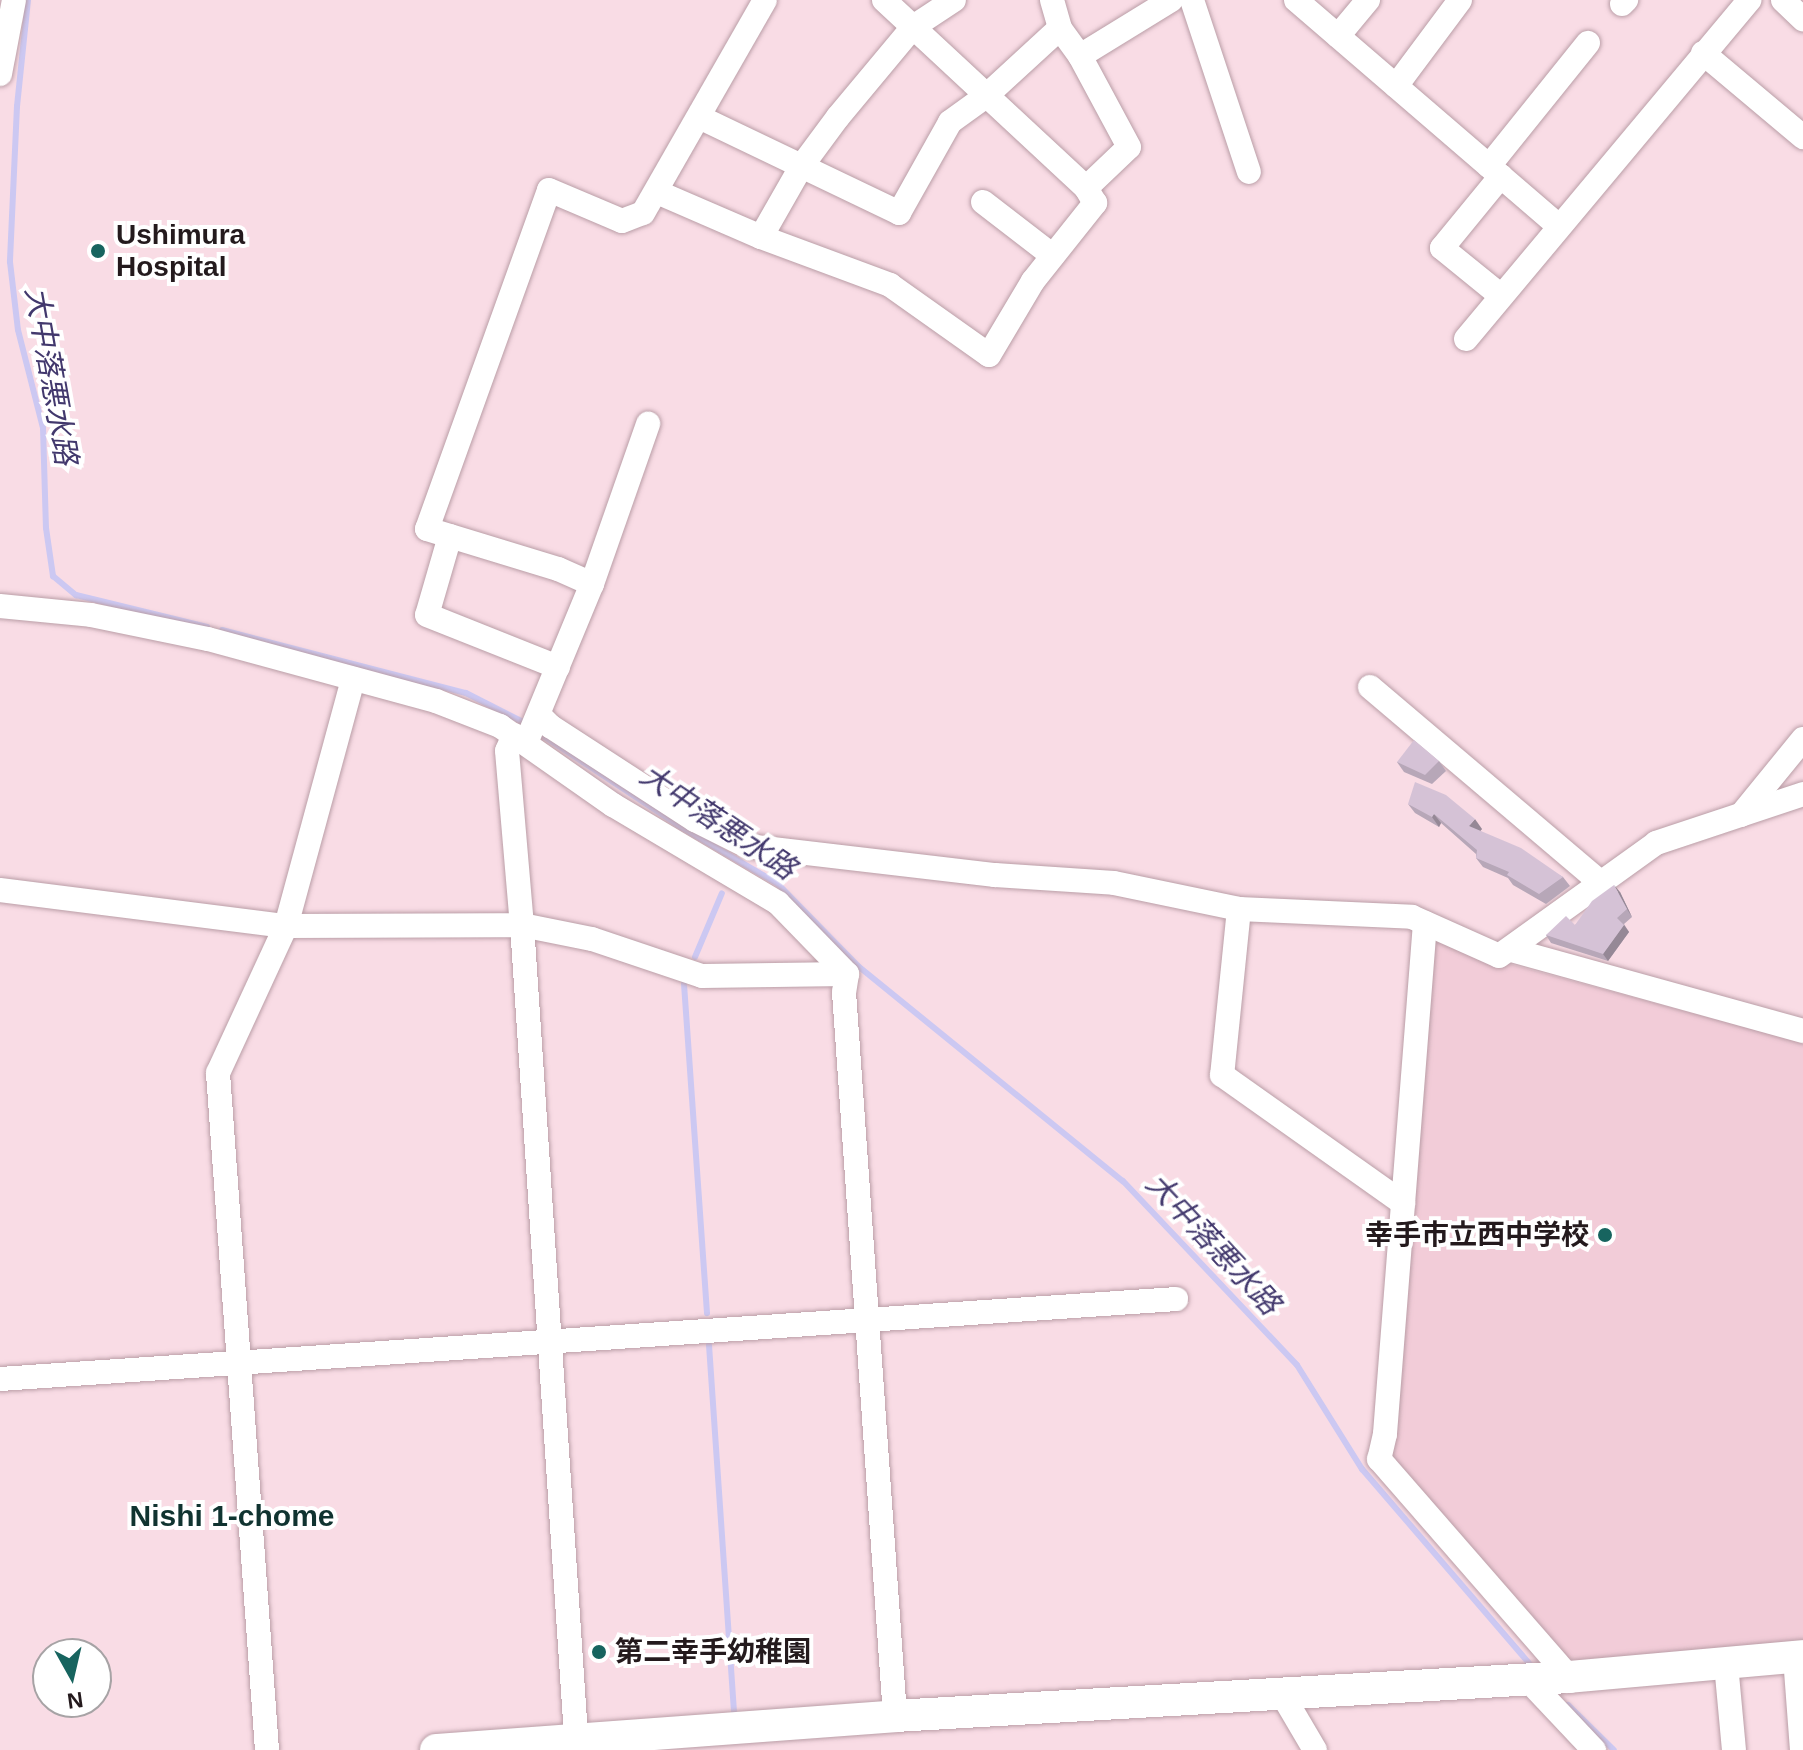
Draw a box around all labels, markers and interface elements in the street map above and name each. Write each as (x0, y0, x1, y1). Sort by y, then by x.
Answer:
place label: Ushimura Hospital (116, 218, 245, 284)
marker: Ushimura Hospital (87, 240, 109, 262)
water label: 大中落悪水路 (18, 284, 84, 468)
water label: 大中落悪水路 (633, 757, 803, 887)
water label: 大中落悪水路 (1138, 1166, 1288, 1322)
place label: 幸手市立西中学校 (1365, 1218, 1589, 1252)
marker: 幸手市立西中学校 (1596, 1226, 1614, 1244)
district label: Nishi 1-chome (129, 1498, 335, 1534)
place label: 第二幸手幼稚園 (615, 1635, 811, 1669)
north arrow (32, 1638, 112, 1718)
marker: 第二幸手幼稚園 (590, 1643, 608, 1661)
text: N (66, 1687, 85, 1714)

